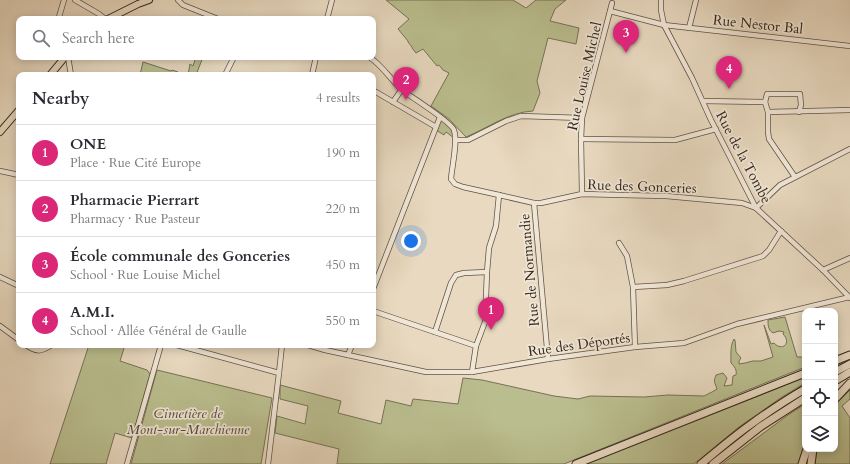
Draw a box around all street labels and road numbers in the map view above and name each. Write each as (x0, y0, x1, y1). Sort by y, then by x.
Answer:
street label: Rue Nestor Bal (712, 10, 804, 39)
street label: Rue Louise Michel (563, 19, 606, 132)
street label: Rue de la Tombe (711, 108, 776, 207)
street label: Rue des Gonceries (587, 175, 697, 198)
street label: Rue de Normandie (515, 213, 544, 327)
street label: Rue des Déportés (527, 328, 632, 361)

